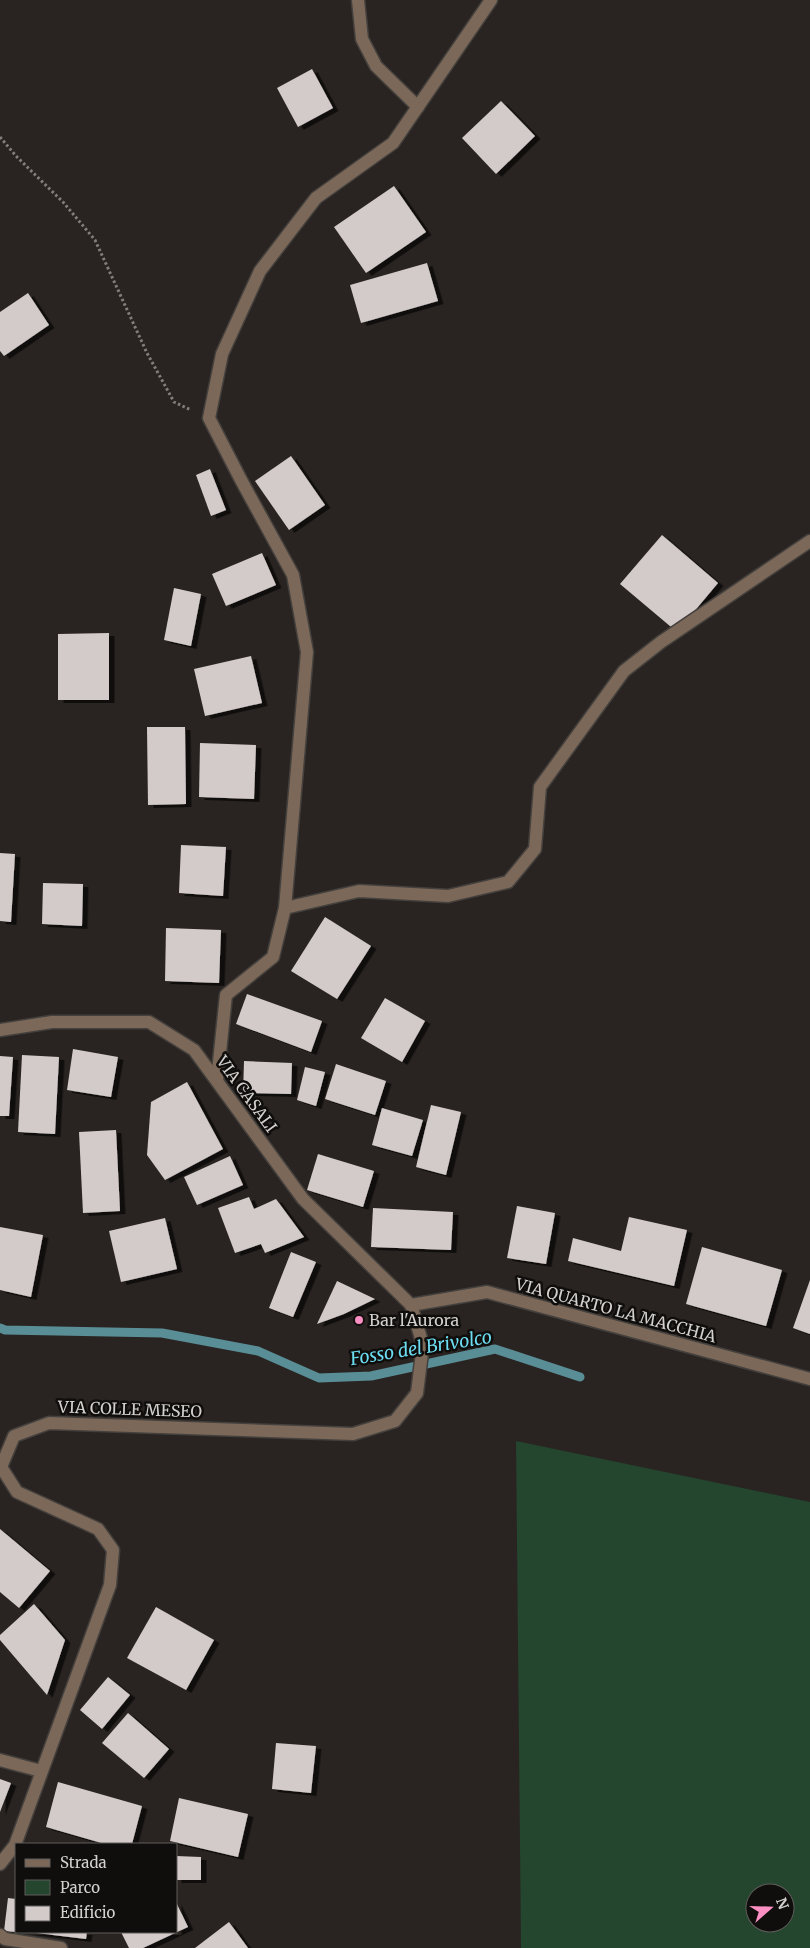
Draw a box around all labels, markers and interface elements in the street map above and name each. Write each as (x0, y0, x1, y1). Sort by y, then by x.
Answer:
street label: VIA CASALI (212, 1051, 282, 1136)
street label: VIA QUARTO LA MACCHIA (513, 1273, 719, 1347)
place label: Bar l'Aurora (369, 1310, 460, 1330)
marker: Bar l'Aurora (353, 1314, 365, 1326)
water label: Fosso del Brivolco (347, 1325, 494, 1370)
street label: VIA COLLE MESEO (57, 1396, 203, 1422)
legend (15, 1843, 178, 1933)
text: Strada (60, 1853, 107, 1872)
text: Parco (60, 1878, 100, 1897)
north arrow (745, 1883, 795, 1933)
text: N (772, 1895, 793, 1912)
text: Edificio (60, 1903, 116, 1922)

